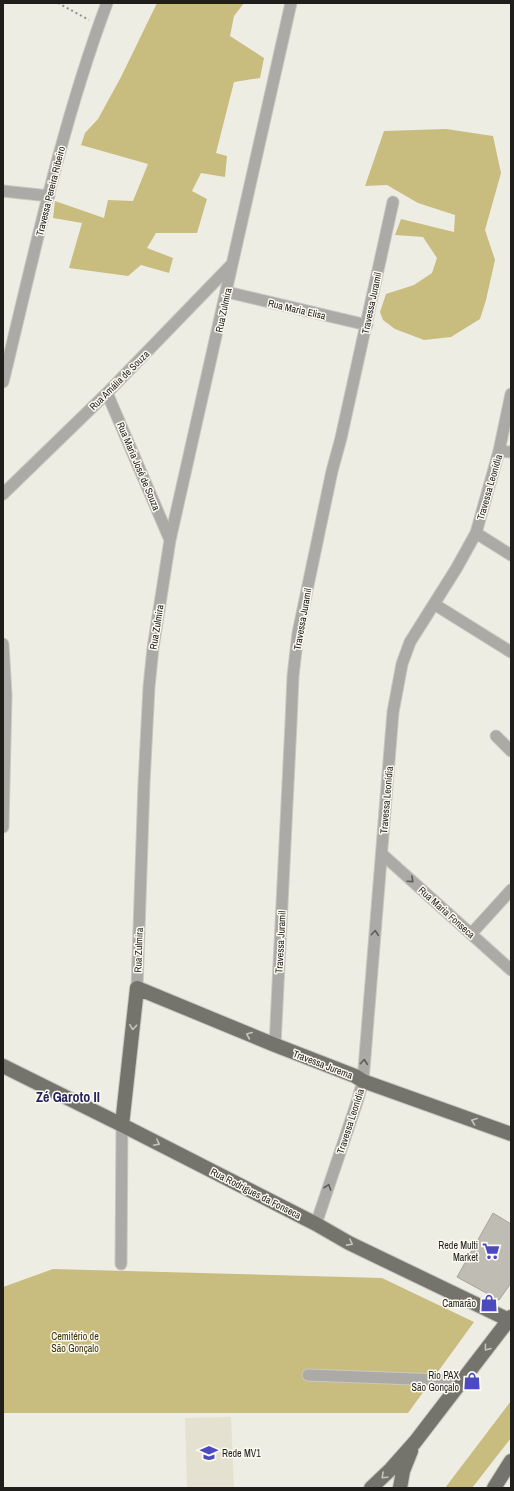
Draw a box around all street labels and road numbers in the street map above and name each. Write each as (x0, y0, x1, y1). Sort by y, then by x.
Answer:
street label: Travessa Pereira Ribeiro (33, 145, 68, 237)
street label: Travessa Juramil (359, 271, 384, 335)
street label: Rua Zulmira (212, 286, 235, 334)
street label: Rua Maria Elisa (267, 297, 327, 323)
street label: Rua Amália de Souza (87, 347, 152, 413)
street label: Rua Maria José de Souza (114, 420, 163, 513)
street label: Travessa Leonídia (474, 452, 505, 521)
street label: Travessa Juramil (291, 587, 314, 651)
street label: Rua Zulmira (147, 603, 167, 650)
street label: Travessa Leonídia (377, 765, 396, 834)
street label: Rua Maria Fonseca (416, 884, 478, 941)
street label: Travessa Juramil (272, 910, 289, 974)
street label: Rua Zulmira (131, 927, 146, 973)
street label: Travessa Jurema (291, 1047, 355, 1082)
street label: Travessa Leonídia (334, 1087, 367, 1155)
street label: Rua Rodrigues da Fonseca (208, 1165, 304, 1222)

